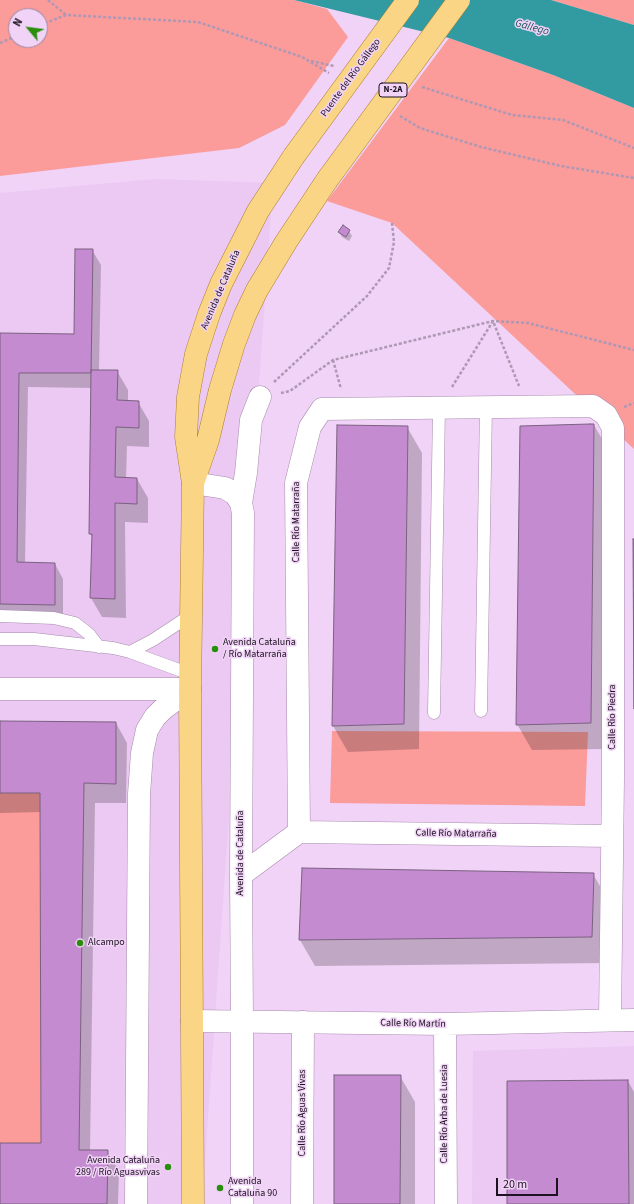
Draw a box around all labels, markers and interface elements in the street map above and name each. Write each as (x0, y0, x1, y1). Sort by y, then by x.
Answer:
north arrow (8, 8, 48, 48)
text: N (10, 16, 26, 29)
water label: Gállego (514, 17, 550, 39)
street label: Puente del Río Gállego (319, 37, 383, 119)
road number: N-2A (379, 83, 407, 97)
street label: Avenida de Cataluña (199, 248, 243, 332)
street label: Calle Río Matarraña (291, 481, 303, 563)
place label: Avenida Cataluña / Río Matarraña (223, 637, 296, 660)
marker: Avenida Cataluña / Río Matarraña (210, 644, 220, 654)
street label: Calle Río Piedra (607, 684, 619, 750)
street label: Avenida de Cataluña (235, 810, 247, 896)
street label: Calle Río Matarraña (415, 827, 497, 841)
place label: Alcampo (88, 937, 125, 949)
marker: Alcampo (75, 938, 85, 948)
street label: Calle Río Martín (380, 1017, 446, 1031)
street label: Calle Río Arba de Luesia (439, 1064, 451, 1164)
street label: Calle Río Aguas Vivas (297, 1070, 309, 1156)
place label: Avenida Cataluña 289 / Río Aguasvivas (76, 1155, 160, 1178)
marker: Avenida Cataluña 289 / Río Aguasvivas (163, 1162, 173, 1172)
scale bar (498, 1170, 560, 1196)
place label: Avenida Cataluña 90 (228, 1176, 277, 1200)
text: 20 m (503, 1176, 527, 1193)
marker: Avenida Cataluña 90 (215, 1183, 225, 1193)

